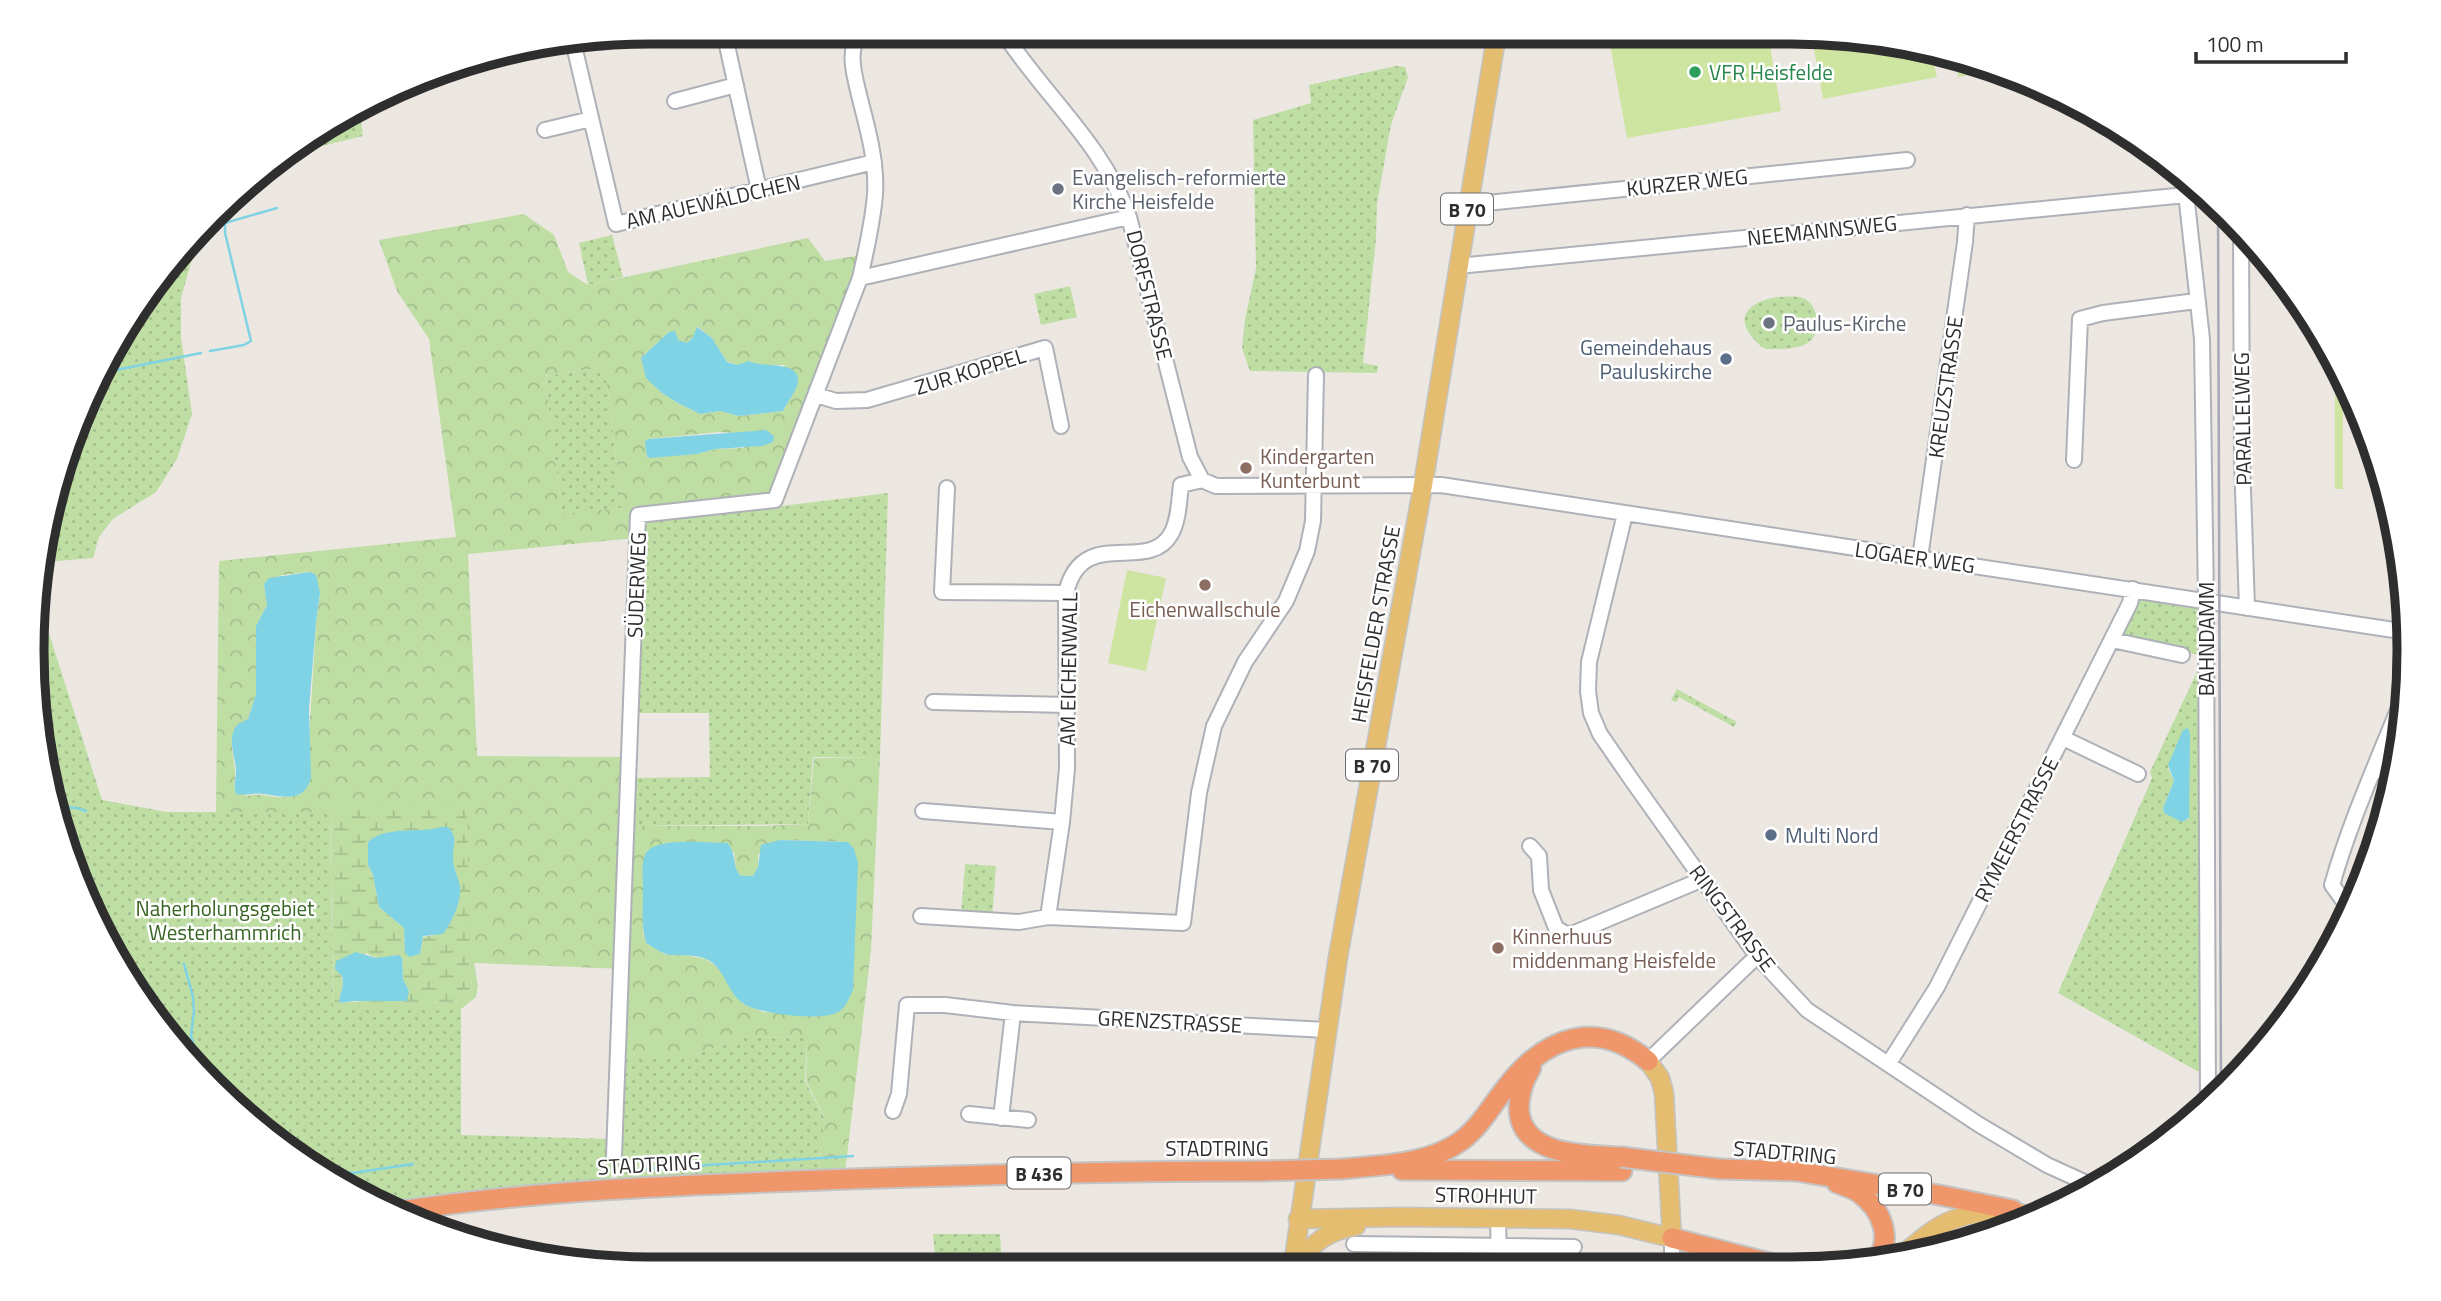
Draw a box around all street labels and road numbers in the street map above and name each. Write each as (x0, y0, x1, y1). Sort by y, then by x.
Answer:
street label: KURZER WEG (1625, 160, 1749, 204)
street label: AM AUEWÄLDCHEN (623, 165, 803, 237)
road number: B 70 (1441, 194, 1493, 224)
street label: NEEMANNSWEG (1746, 206, 1898, 254)
street label: DORFSTRASSE (1118, 227, 1182, 363)
street label: KREUZSTRASSE (1919, 314, 1971, 460)
street label: ZUR KOPPEL (911, 339, 1029, 403)
street label: PARALLELWEG (2225, 352, 2259, 486)
street label: HEISFELDER STRASSE (1342, 523, 1408, 725)
street label: SÜDERWEG (618, 531, 654, 639)
street label: LOGAER WEG (1853, 533, 1977, 581)
street label: BAHNDAMM (2190, 582, 2222, 696)
street label: AM EICHENWALL (1051, 592, 1085, 746)
road number: B 70 (1346, 750, 1398, 780)
street label: RYMEERSTRASSE (1966, 751, 2066, 907)
street label: RINGSTRASSE (1682, 858, 1784, 978)
street label: GRENZSTRASSE (1097, 1001, 1243, 1041)
street label: STADTRING (1165, 1132, 1269, 1164)
street label: STADTRING (1732, 1132, 1838, 1172)
street label: STADTRING (597, 1145, 701, 1183)
road number: B 436 (1007, 1158, 1070, 1189)
road number: B 70 (1879, 1174, 1931, 1204)
street label: STROHHUT (1435, 1178, 1537, 1212)

